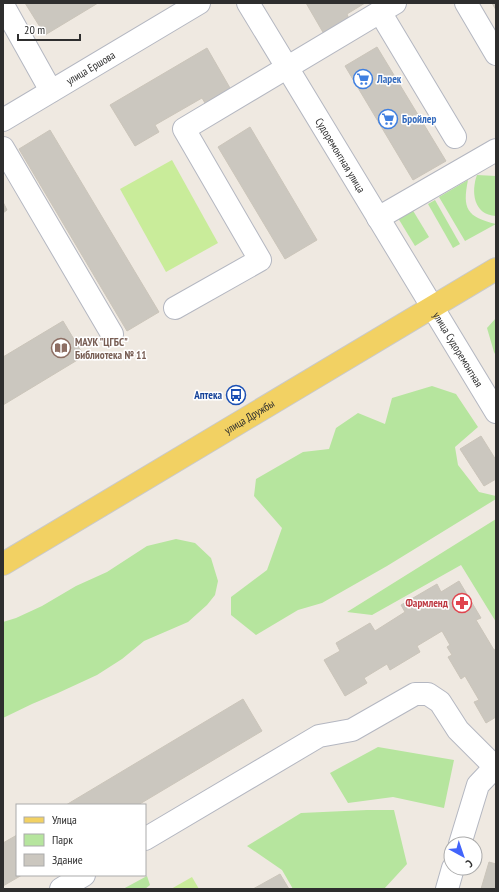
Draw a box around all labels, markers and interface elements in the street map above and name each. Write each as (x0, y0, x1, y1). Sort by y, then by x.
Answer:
scale bar (18, 16, 80, 42)
text: 20 m (24, 22, 45, 37)
street label: улица Ершова (64, 48, 118, 88)
supermarket icon: Ларек (352, 68, 374, 90)
place label: Ларек (376, 72, 402, 86)
supermarket icon: Бройлер (377, 108, 399, 130)
place label: Бройлер (402, 112, 436, 126)
street label: Судоремонтная улица (312, 115, 368, 195)
street label: улица Судоремонтная (430, 309, 486, 389)
place label: МАУК "ЦГБС" Библиотека № 11 (75, 335, 147, 362)
library icon: МАУК "ЦГБС" Библиотека № 11 (50, 337, 72, 359)
bus stop icon: Аптека (225, 384, 247, 406)
place label: Аптека (193, 388, 222, 402)
street label: улица Дружбы (222, 396, 277, 437)
pharmacy icon: Фармленд (451, 592, 473, 614)
place label: Фармленд (405, 596, 449, 610)
legend (16, 804, 146, 876)
text: Улица (52, 812, 77, 827)
text: Парк (52, 832, 73, 847)
north arrow (443, 836, 483, 876)
text: Здание (52, 852, 83, 867)
text: С (463, 857, 476, 871)

